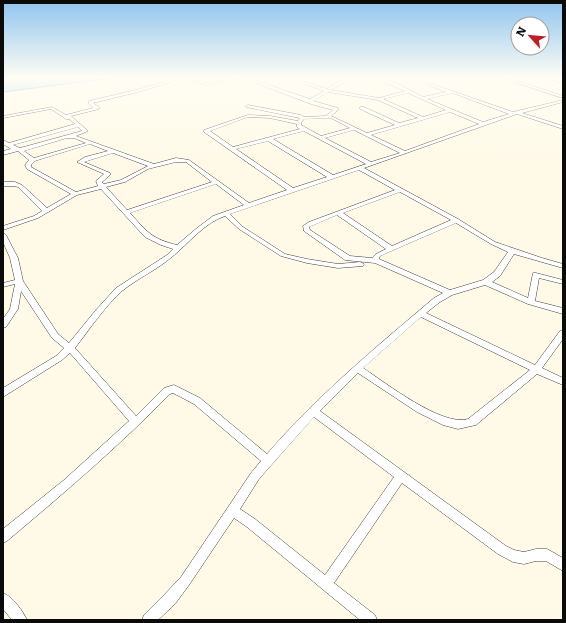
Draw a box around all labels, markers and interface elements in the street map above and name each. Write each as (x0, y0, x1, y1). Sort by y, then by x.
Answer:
north arrow (510, 16, 550, 56)
text: N (511, 23, 529, 39)

